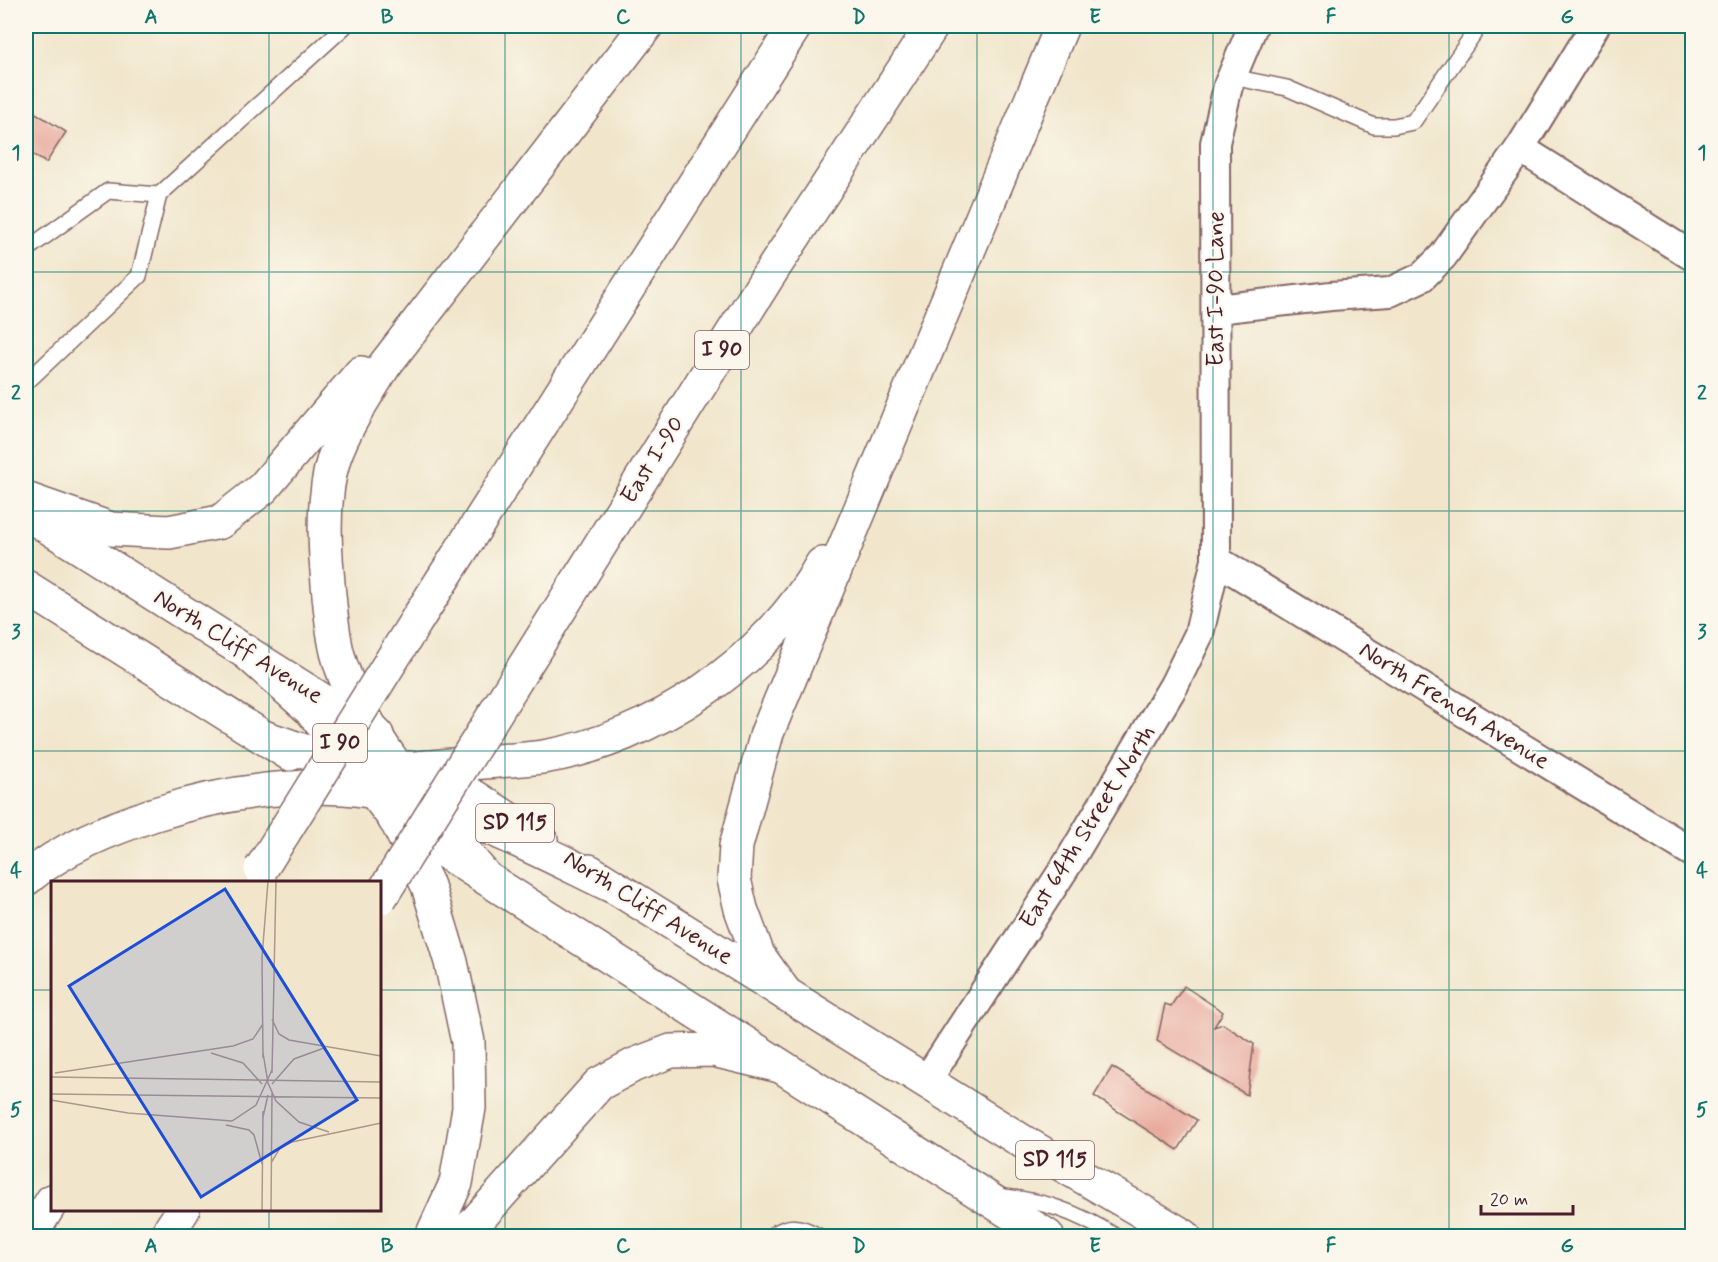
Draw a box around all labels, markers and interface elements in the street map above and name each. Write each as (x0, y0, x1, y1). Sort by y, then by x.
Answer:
text: A (144, 4, 158, 31)
text: B (381, 4, 394, 31)
text: C (616, 4, 631, 31)
text: D (852, 4, 866, 31)
text: E (1089, 4, 1101, 31)
text: F (1326, 4, 1337, 31)
text: G (1560, 4, 1574, 31)
text: 1 (12, 140, 20, 167)
text: 1 (1698, 140, 1706, 167)
street label: East I-90 Lane (1201, 211, 1232, 367)
road number: I 90 (695, 331, 749, 369)
text: 2 (11, 380, 21, 407)
text: 2 (1697, 380, 1707, 407)
street label: East I-90 (614, 410, 692, 510)
street label: North Cliff Avenue (147, 582, 329, 712)
text: 3 (11, 619, 21, 646)
text: 3 (1697, 619, 1707, 646)
street label: North French Avenue (1353, 635, 1555, 777)
street label: East 64th Street North (1013, 720, 1163, 934)
road number: I 90 (313, 724, 367, 762)
road number: SD 115 (476, 804, 554, 842)
street label: North Cliff Avenue (557, 843, 739, 973)
text: 4 (10, 858, 22, 885)
text: 4 (1696, 858, 1708, 885)
inset map (51, 881, 381, 1211)
text: 5 (10, 1097, 22, 1124)
text: 5 (1696, 1097, 1708, 1124)
road number: SD 115 (1016, 1141, 1094, 1179)
scale bar (1481, 1178, 1572, 1216)
text: 20 m (1490, 1188, 1528, 1212)
text: A (144, 1233, 158, 1260)
text: B (381, 1233, 394, 1260)
text: C (616, 1233, 631, 1260)
text: D (852, 1233, 866, 1260)
text: E (1089, 1233, 1101, 1260)
text: F (1326, 1233, 1337, 1260)
text: G (1560, 1233, 1574, 1260)

